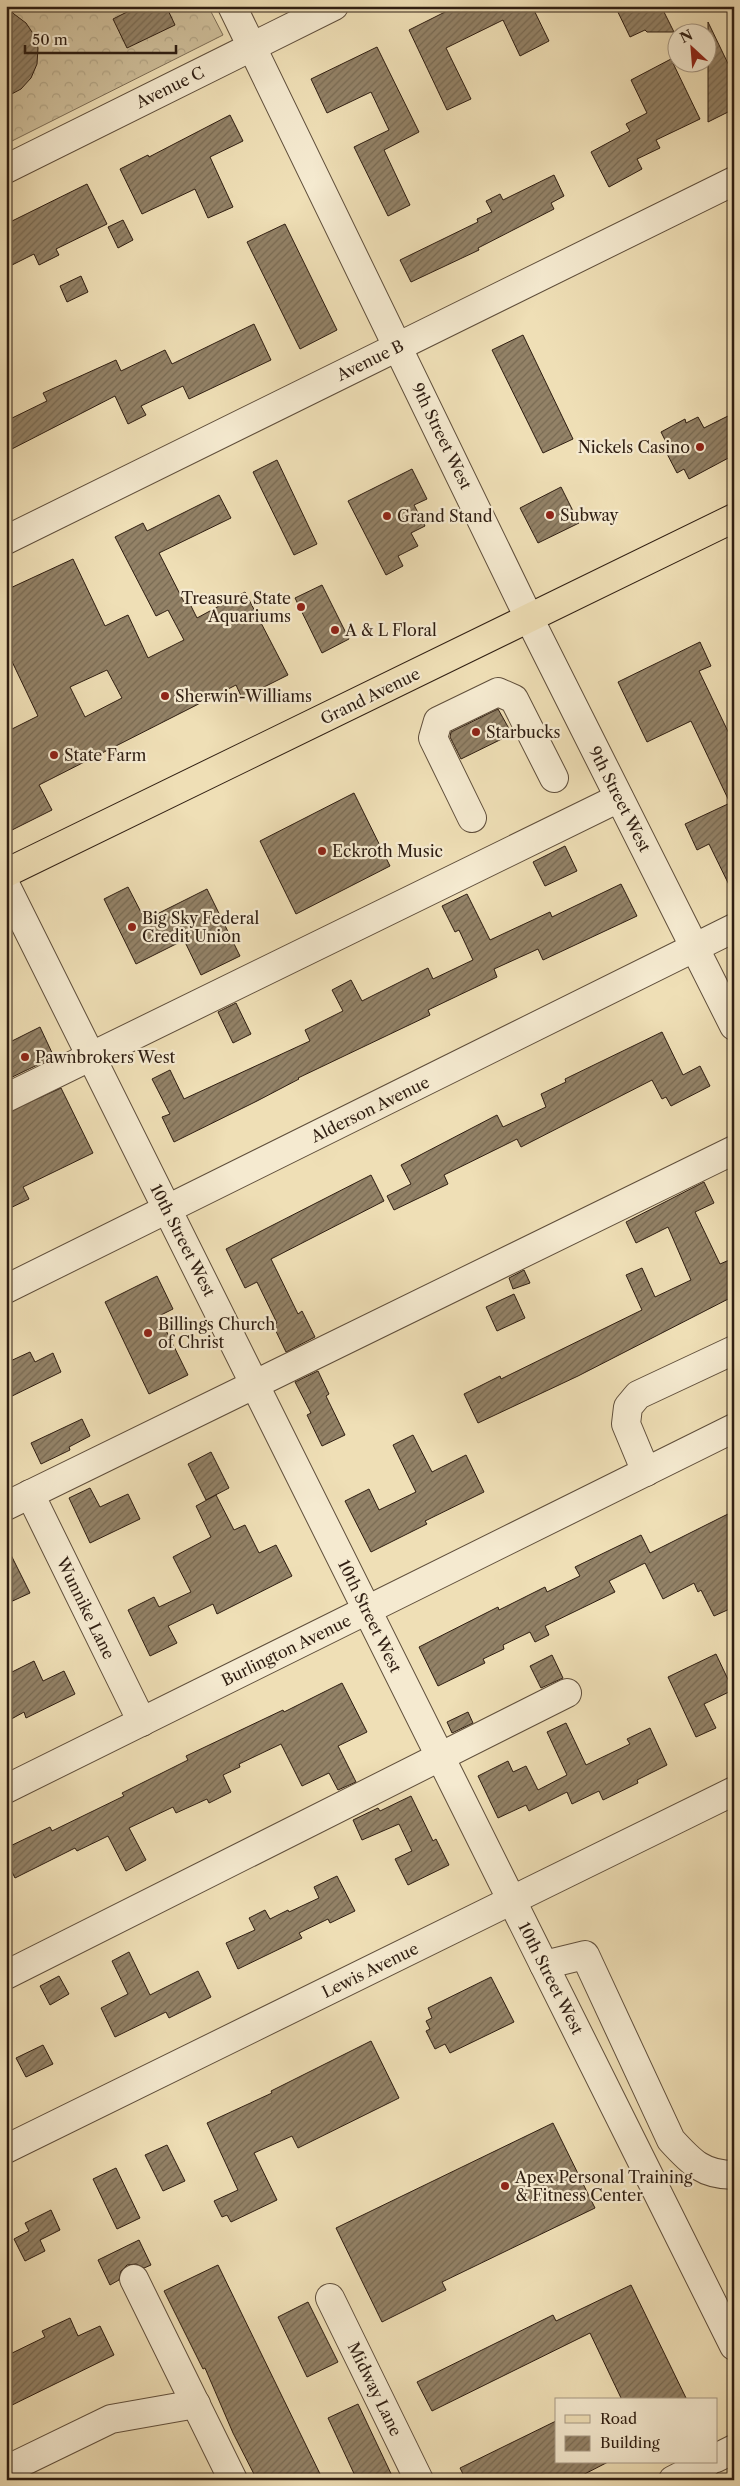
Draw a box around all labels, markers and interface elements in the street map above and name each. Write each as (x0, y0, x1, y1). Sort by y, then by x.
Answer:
scale bar (25, 22, 176, 54)
north arrow (668, 22, 718, 72)
text: N (677, 26, 696, 47)
text: 50 m (32, 30, 68, 49)
street label: Avenue C (132, 62, 207, 113)
street label: Avenue B (332, 335, 407, 385)
street label: 9th Street West (408, 380, 477, 493)
place label: Nickels Casino (578, 437, 690, 457)
marker: Nickels Casino (694, 441, 706, 453)
place label: Subway (560, 505, 620, 525)
place label: Grand Stand (397, 506, 493, 526)
marker: Subway (544, 509, 556, 521)
marker: Grand Stand (381, 510, 393, 522)
place label: Treasure State Aquariums (181, 588, 291, 626)
marker: Treasure State Aquariums (295, 601, 307, 613)
place label: A & L Floral (344, 620, 437, 640)
marker: A & L Floral (329, 624, 341, 636)
street label: Grand Avenue (317, 663, 423, 729)
place label: Sherwin-Williams (175, 686, 312, 706)
marker: Sherwin-Williams (159, 690, 171, 702)
place label: Starbucks (486, 722, 561, 742)
marker: Starbucks (470, 726, 482, 738)
street label: 9th Street West (585, 743, 655, 856)
place label: State Farm (64, 745, 147, 765)
marker: State Farm (48, 749, 60, 761)
place label: Eckroth Music (332, 841, 443, 861)
marker: Eckroth Music (316, 845, 328, 857)
place label: Big Sky Federal Credit Union (142, 908, 259, 946)
marker: Big Sky Federal Credit Union (126, 921, 138, 933)
place label: Pawnbrokers West (35, 1047, 176, 1067)
marker: Pawnbrokers West (19, 1051, 31, 1063)
street label: Alderson Avenue (307, 1072, 433, 1147)
street label: 10th Street West (146, 1180, 220, 1300)
place label: Billings Church of Christ (158, 1314, 275, 1352)
marker: Billings Church of Christ (142, 1327, 154, 1339)
street label: Wunnike Lane (52, 1553, 119, 1662)
street label: 10th Street West (334, 1556, 406, 1676)
street label: Burlington Avenue (218, 1610, 354, 1690)
street label: 10th Street West (514, 1918, 588, 2038)
street label: Lewis Avenue (319, 1938, 421, 2002)
place label: Apex Personal Training & Fitness Center (514, 2167, 693, 2205)
marker: Apex Personal Training & Fitness Center (499, 2180, 511, 2192)
street label: Midway Lane (344, 2339, 406, 2439)
legend (555, 2398, 718, 2464)
text: Road (600, 2409, 637, 2428)
text: Building (600, 2433, 660, 2452)

